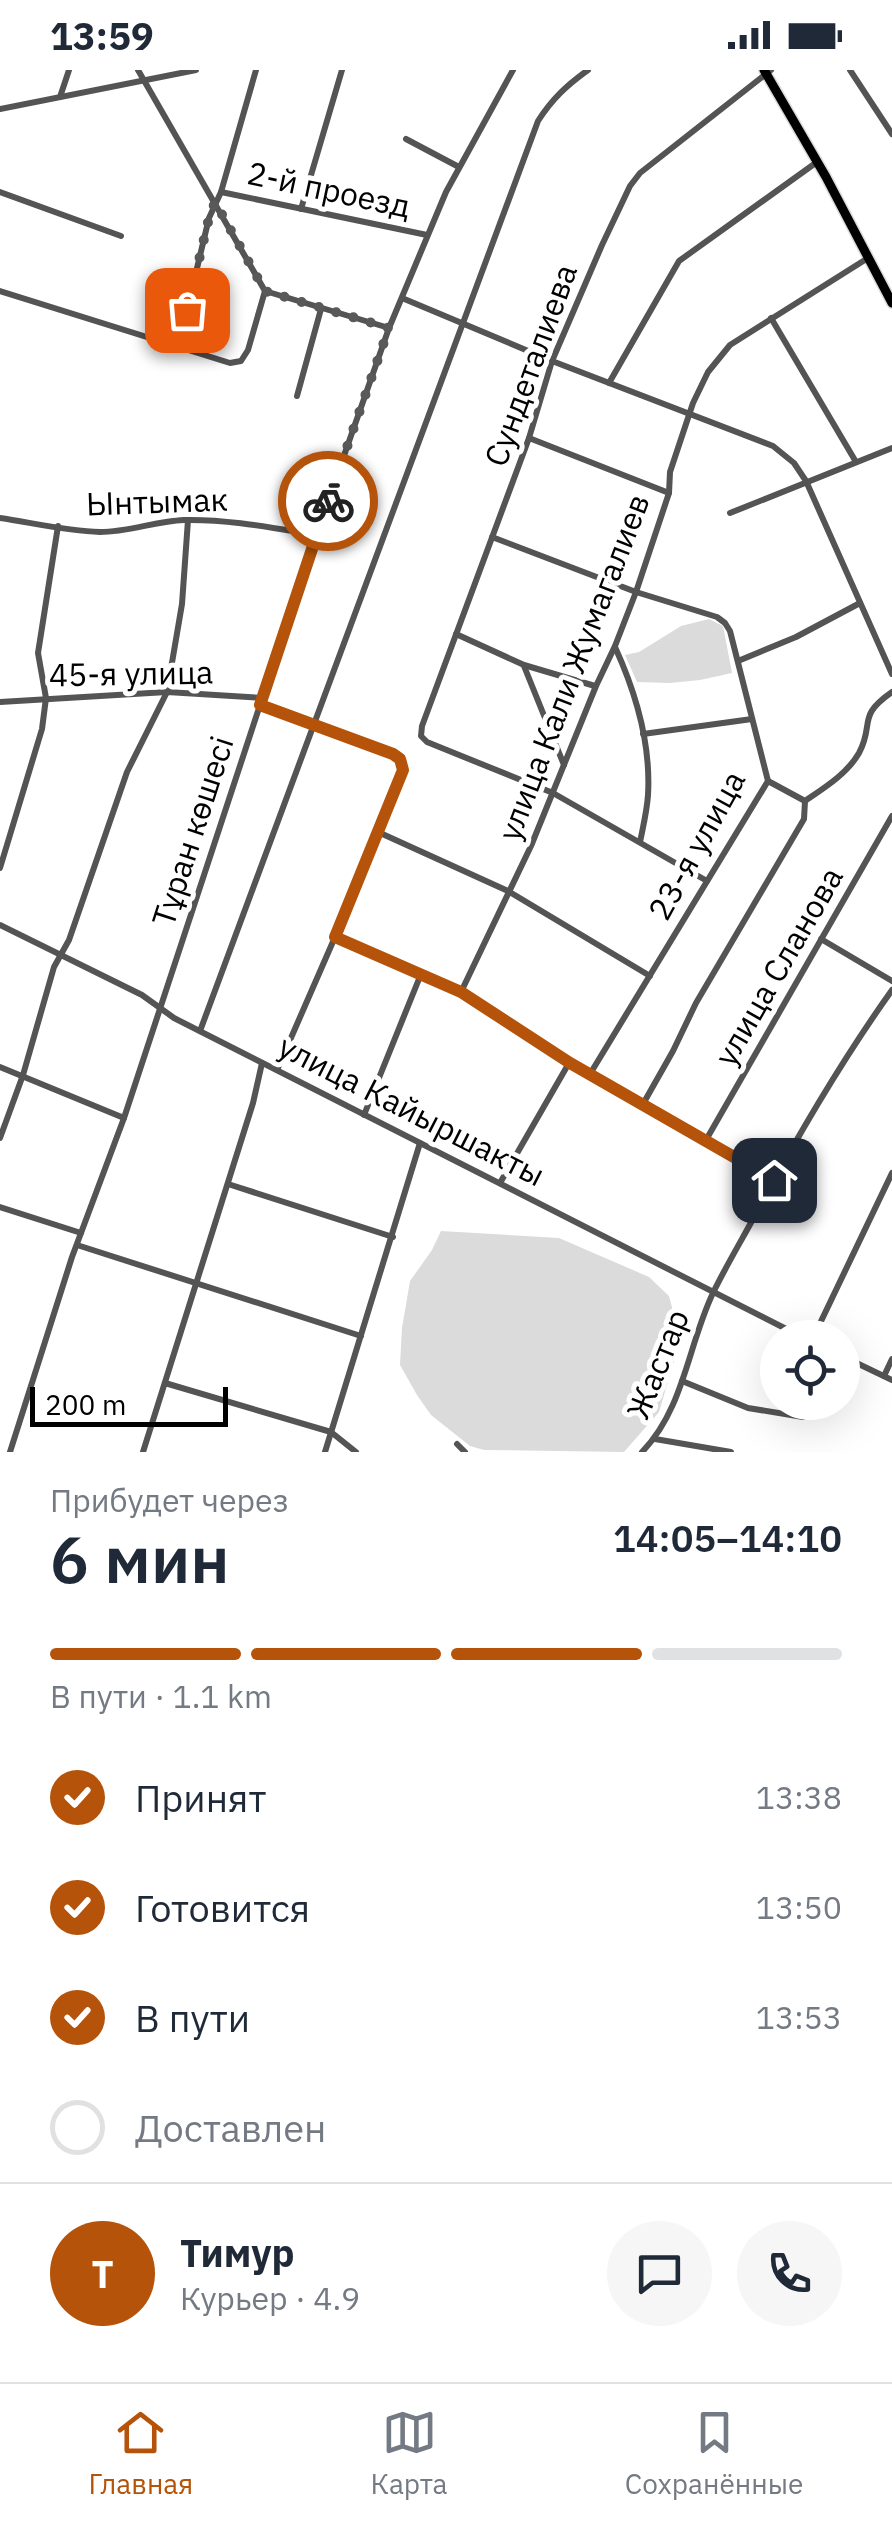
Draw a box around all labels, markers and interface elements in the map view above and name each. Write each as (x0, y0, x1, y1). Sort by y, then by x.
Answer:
text: 13:59 (50, 11, 154, 60)
street label: 2-й проезд (244, 151, 414, 227)
street label: Сундеталиева (474, 258, 586, 472)
pin (145, 268, 230, 353)
icon: bag (160, 283, 215, 338)
courier (278, 451, 378, 551)
icon: bike (301, 474, 356, 529)
street label: Ынтымак (85, 478, 229, 524)
street label: улица Кали Жумагалиев (487, 488, 659, 846)
street label: 45-я улица (48, 651, 214, 695)
street label: Тұран көшесі (142, 731, 242, 931)
street label: 23-я улица (638, 763, 754, 927)
street label: улица Сланова (704, 859, 852, 1073)
street label: улица Кайыршакты (272, 1025, 552, 1195)
pin (732, 1138, 817, 1223)
icon: home (747, 1153, 802, 1208)
street label: Жастар (616, 1303, 698, 1425)
map controls (760, 1320, 860, 1420)
button: locate (760, 1320, 860, 1420)
scale bar (30, 1382, 228, 1426)
text: 200 m (45, 1386, 126, 1423)
text: Прибудет через (50, 1479, 289, 1521)
text: 14:05–14:10 (613, 1513, 842, 1562)
text: 6 мин (50, 1516, 230, 1601)
text: В пути · 1.1 km (50, 1675, 272, 1717)
icon: check (50, 1770, 105, 1825)
text: Принят (135, 1773, 266, 1822)
text: 13:38 (756, 1776, 842, 1818)
icon: check (50, 1880, 105, 1935)
text: Готовится (135, 1883, 310, 1932)
text: 13:50 (756, 1886, 842, 1928)
icon: check (50, 1990, 105, 2045)
text: В пути (135, 1993, 250, 2042)
text: 13:53 (756, 1996, 842, 2038)
text: Доставлен (135, 2103, 326, 2152)
button: chat (607, 2221, 712, 2326)
button: phone (737, 2221, 842, 2326)
text: Тимур (180, 2228, 295, 2277)
text: Т (91, 2249, 114, 2298)
text: Курьер · 4.9 (180, 2277, 360, 2319)
tab: Главная (89, 2405, 193, 2502)
tab: Карта (371, 2405, 448, 2502)
tab: Сохранённые (625, 2405, 803, 2502)

